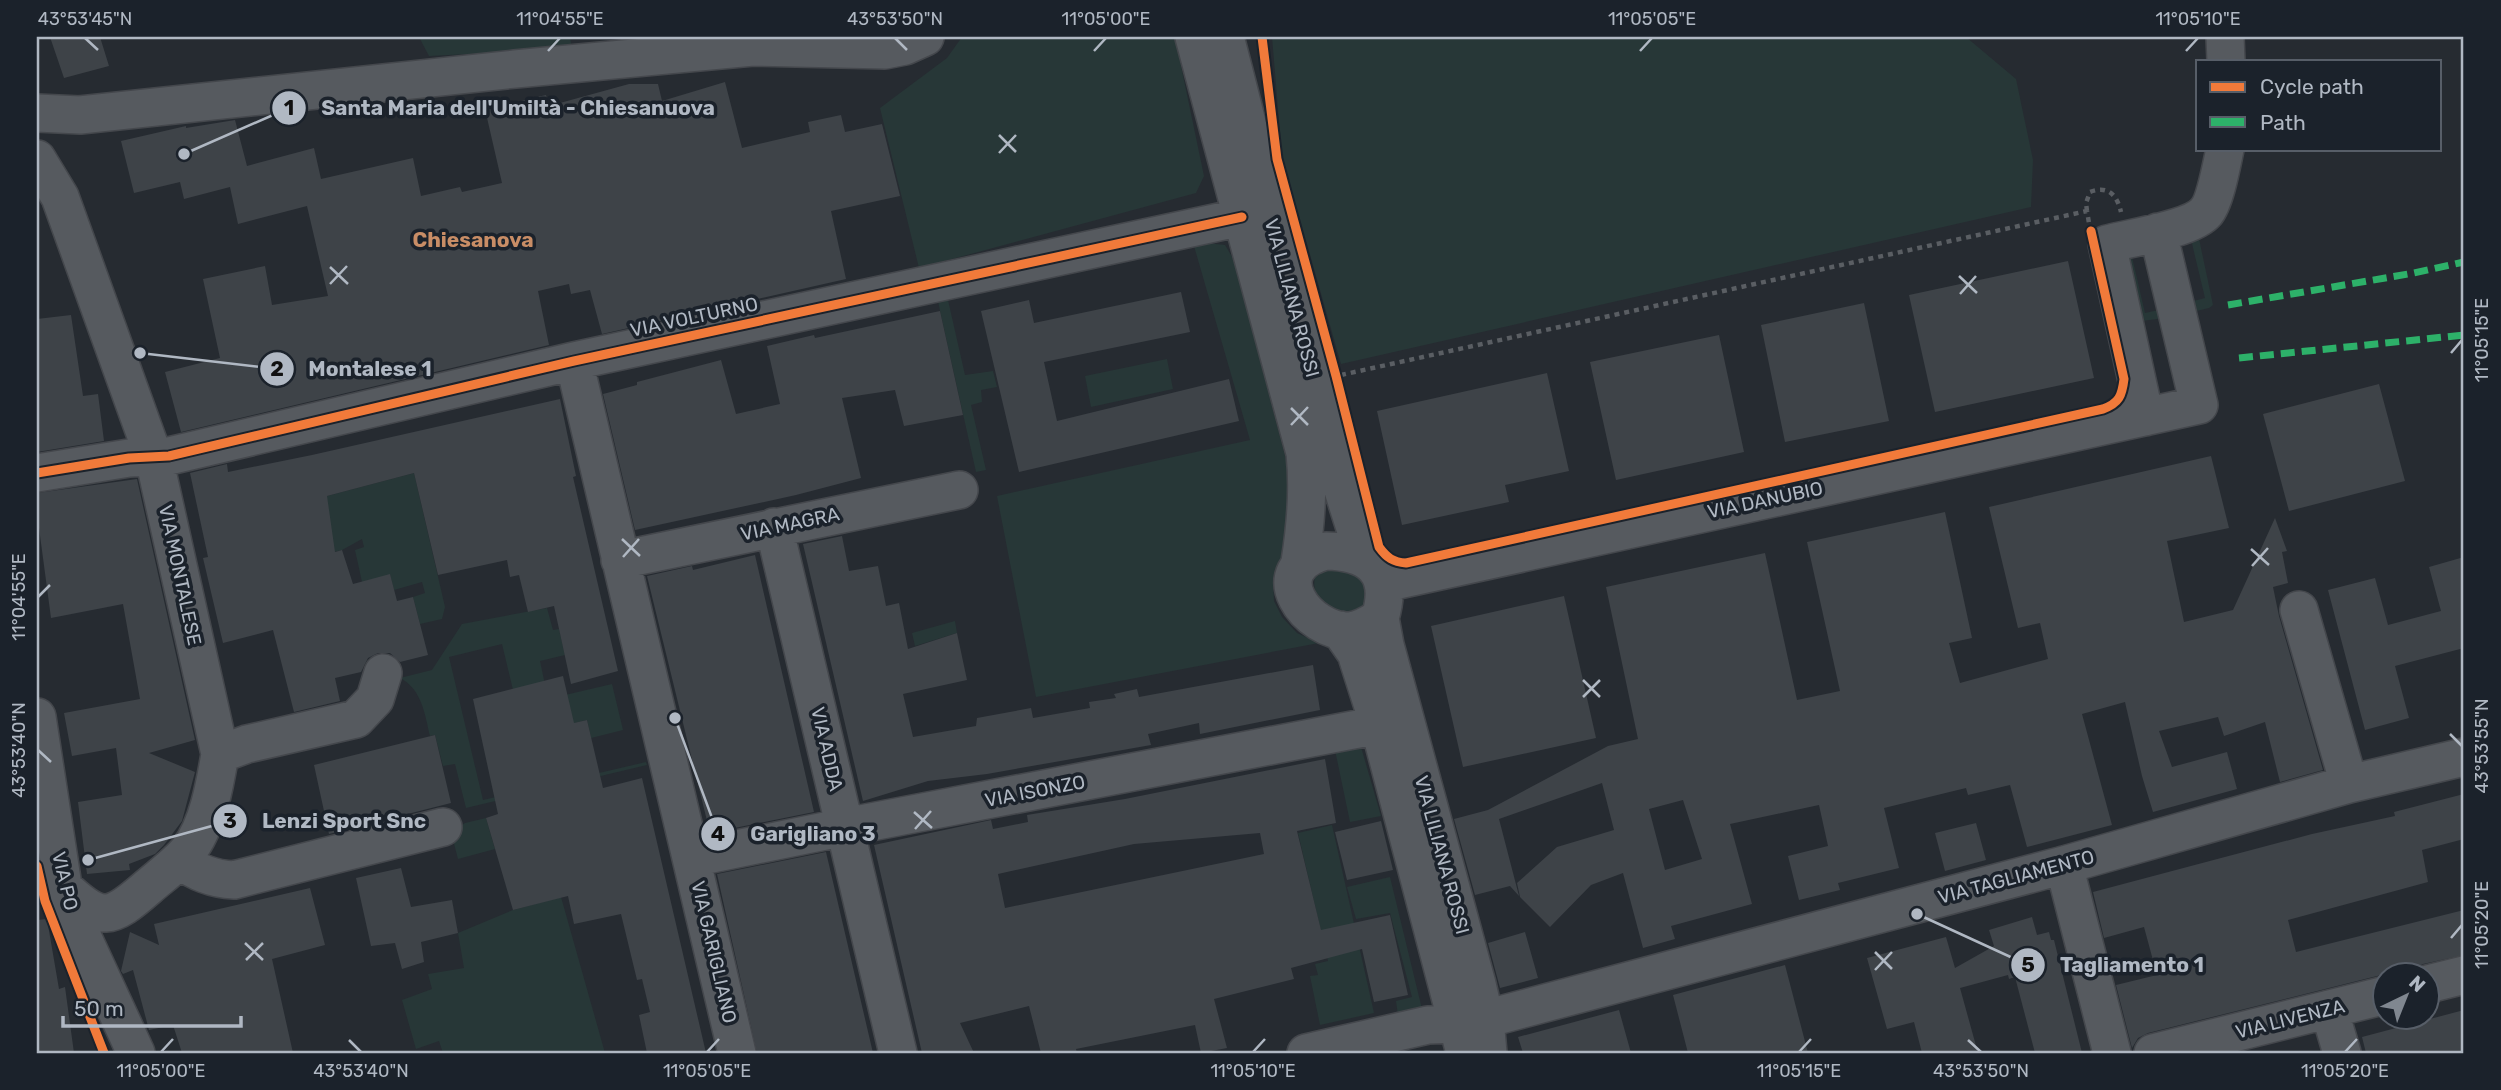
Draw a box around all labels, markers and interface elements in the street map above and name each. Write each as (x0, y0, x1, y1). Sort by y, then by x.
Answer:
text: 43°53'45"N (38, 8, 132, 30)
text: 11°04'55"E (516, 8, 604, 30)
text: 43°53'50"N (847, 8, 943, 30)
text: 11°05'00"E (1062, 8, 1150, 30)
text: 11°05'05"E (1608, 8, 1696, 30)
text: 11°05'10"E (2155, 8, 2241, 30)
legend (2196, 60, 2442, 150)
text: Cycle path (2260, 74, 2364, 99)
callout: Santa Maria dell'Umiltà - Chiesanuova (272, 87, 728, 129)
text: 1 (284, 95, 294, 120)
text: Santa Maria dell'Umiltà - Chiesanuova (321, 95, 715, 120)
text: Path (2260, 110, 2306, 135)
street label: VIA LILIANA ROSSI (1260, 216, 1324, 380)
district label: Chiesanova (412, 227, 534, 252)
street label: VIA VOLTURNO (628, 292, 760, 342)
text: 11°05'15"E (2471, 298, 2493, 382)
callout: Montalese 1 (259, 348, 446, 390)
text: 2 (270, 356, 284, 381)
text: Montalese 1 (308, 356, 432, 381)
street label: VIA DANUBIO (1705, 477, 1825, 523)
street label: VIA MONTALESE (154, 502, 206, 648)
street label: VIA MAGRA (739, 502, 842, 546)
text: 11°04'55"E (8, 553, 30, 641)
text: 43°53'55"N (2471, 698, 2493, 794)
text: 43°53'40"N (8, 702, 30, 798)
street label: VIA ADDA (806, 705, 848, 793)
street label: VIA ISONZO (983, 770, 1087, 812)
street label: VIA LILIANA ROSSI (1410, 773, 1474, 937)
callout: Lenzi Sport Snc (213, 800, 440, 842)
text: 3 (223, 808, 237, 833)
text: Lenzi Sport Snc (262, 808, 426, 833)
callout: Garigliano 3 (701, 813, 889, 855)
text: 4 (711, 821, 725, 846)
text: Garigliano 3 (750, 821, 876, 846)
street label: VIA TAGLIAMENTO (1935, 845, 2097, 909)
street label: VIA PO (47, 849, 83, 913)
street label: VIA GARIGLIANO (686, 879, 742, 1025)
text: 11°05'20"E (2471, 881, 2493, 969)
callout: Tagliamento 1 (2011, 944, 2218, 986)
text: 5 (2021, 952, 2035, 977)
text: Tagliamento 1 (2060, 952, 2204, 977)
north arrow (2372, 960, 2442, 1030)
text: N (2404, 971, 2430, 997)
scale bar (63, 985, 242, 1029)
street label: VIA LIVENZA (2233, 994, 2347, 1044)
text: 50 m (74, 996, 124, 1021)
text: 11°05'00"E (117, 1060, 205, 1082)
text: 43°53'40"N (313, 1060, 409, 1082)
text: 11°05'05"E (663, 1060, 751, 1082)
text: 11°05'10"E (1210, 1060, 1296, 1082)
text: 11°05'15"E (1757, 1060, 1841, 1082)
text: 43°53'50"N (1933, 1060, 2029, 1082)
text: 11°05'20"E (2301, 1060, 2389, 1082)

